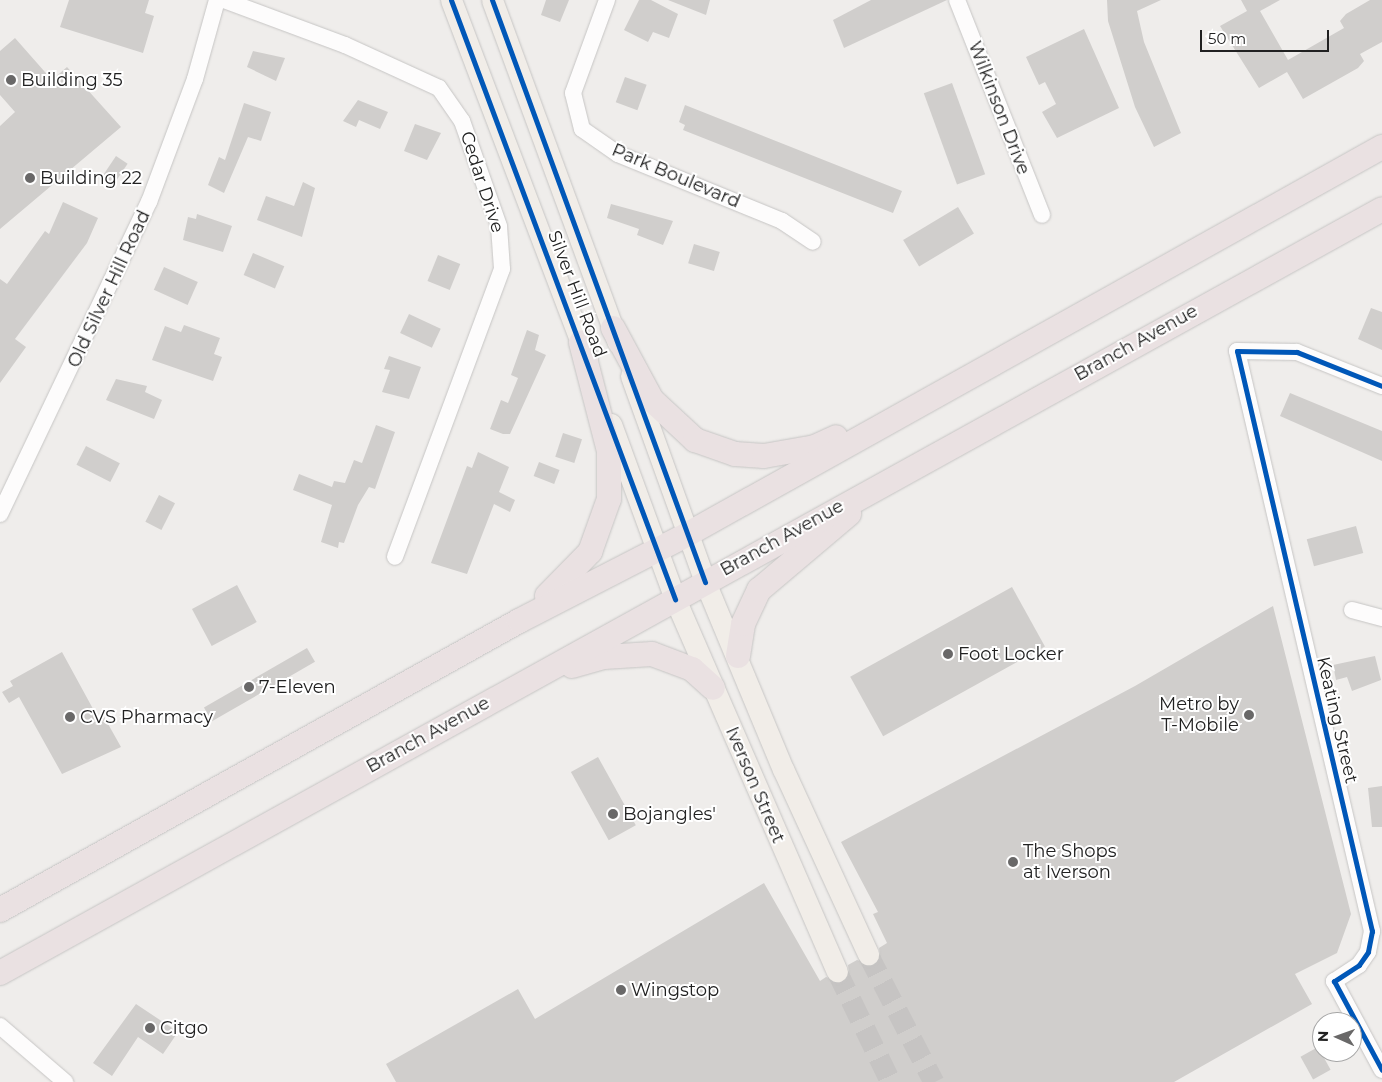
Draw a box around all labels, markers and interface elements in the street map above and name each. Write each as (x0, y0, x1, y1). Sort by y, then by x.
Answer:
scale bar (1202, 20, 1331, 52)
text: 50 m (1208, 29, 1246, 48)
street label: Wilkinson Drive (964, 38, 1034, 178)
place label: Building 35 (21, 69, 123, 91)
marker: Building 35 (5, 74, 17, 86)
street label: Cedar Drive (455, 129, 509, 235)
street label: Park Boulevard (608, 139, 744, 213)
place label: Building 22 (40, 167, 142, 189)
marker: Building 22 (24, 172, 36, 184)
street label: Old Silver Hill Road (63, 207, 155, 371)
street label: Silver Hill Road (543, 228, 611, 360)
street label: Branch Avenue (1071, 300, 1201, 386)
street label: Branch Avenue (717, 495, 847, 581)
place label: Foot Locker (958, 643, 1064, 665)
marker: Foot Locker (942, 648, 954, 660)
street label: Keating Street (1312, 655, 1362, 785)
place label: 7-Eleven (259, 676, 336, 698)
marker: 7-Eleven (243, 681, 255, 693)
street label: Branch Avenue (363, 692, 493, 778)
place label: Metro by T-Mobile (1159, 694, 1239, 736)
place label: CVS Pharmacy (80, 706, 213, 728)
marker: Metro by T-Mobile (1243, 709, 1255, 721)
marker: CVS Pharmacy (64, 711, 76, 723)
street label: Iverson Street (721, 724, 789, 846)
place label: Bojangles' (623, 803, 716, 825)
marker: Bojangles' (607, 808, 619, 820)
place label: The Shops at Iverson (1023, 841, 1117, 884)
marker: The Shops at Iverson (1007, 856, 1019, 868)
place label: Wingstop (631, 979, 719, 1001)
marker: Wingstop (615, 984, 627, 996)
north arrow (1312, 1012, 1362, 1062)
place label: Citgo (160, 1017, 208, 1039)
marker: Citgo (144, 1022, 156, 1034)
text: N (1314, 1031, 1332, 1042)

